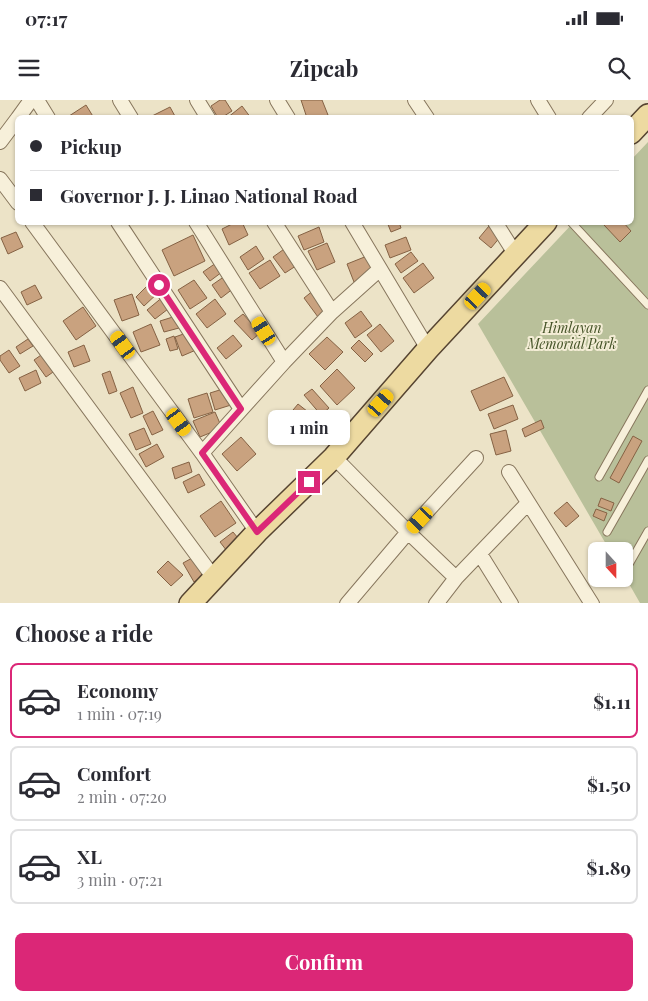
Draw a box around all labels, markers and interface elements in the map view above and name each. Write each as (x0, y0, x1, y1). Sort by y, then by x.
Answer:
text: 07:17 (25, 5, 67, 31)
text: Zipcab (290, 53, 358, 83)
icon: menu (15, 54, 43, 82)
icon: search (605, 54, 633, 82)
text: Pickup (60, 133, 122, 159)
text: Governor J. J. Linao National Road (60, 182, 358, 208)
route start (148, 274, 170, 296)
car (462, 280, 493, 312)
car (249, 314, 278, 348)
park label: Himlayan Memorial Park (527, 318, 616, 353)
car (108, 328, 137, 362)
car (365, 387, 396, 419)
car (164, 405, 193, 439)
callout: 1 min (268, 410, 350, 444)
text: 1 min (289, 417, 329, 438)
route end (298, 471, 320, 493)
car (404, 504, 435, 536)
north arrow (588, 542, 632, 588)
map controls (588, 542, 633, 587)
text: Choose a ride (15, 618, 153, 648)
text: Economy (77, 677, 158, 703)
icon: car (17, 678, 62, 723)
text: $1.11 (593, 688, 631, 714)
text: 1 min · 07:19 (77, 703, 162, 724)
text: Comfort (77, 760, 151, 786)
icon: car (17, 761, 62, 806)
text: $1.50 (587, 771, 631, 797)
text: 2 min · 07:20 (77, 786, 167, 807)
text: XL (77, 843, 102, 869)
icon: car (17, 844, 62, 889)
text: $1.89 (587, 854, 631, 880)
text: 3 min · 07:21 (77, 869, 163, 890)
button: Confirm (15, 933, 633, 991)

